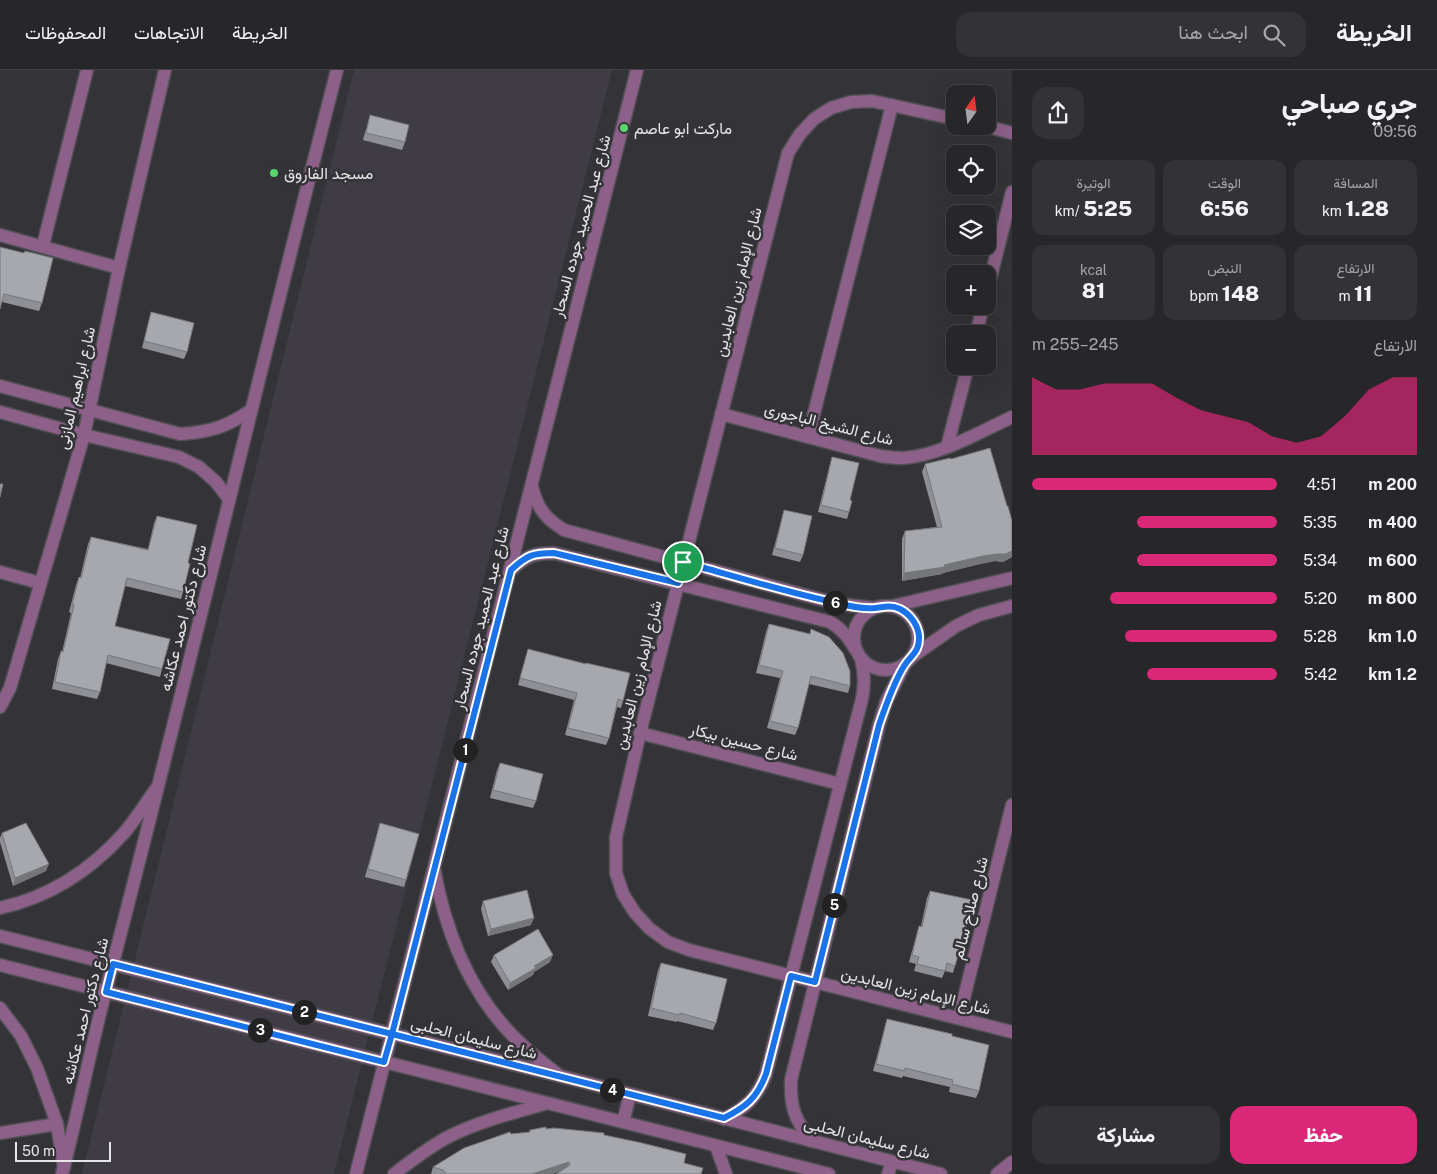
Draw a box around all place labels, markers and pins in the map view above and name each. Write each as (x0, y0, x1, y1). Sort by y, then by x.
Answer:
place label: ماركت ابو عاصم (634, 119, 732, 139)
marker: ماركت ابو عاصم (618, 122, 630, 134)
place label: مسجد الفاروق (284, 164, 373, 184)
marker: مسجد الفاروق (268, 167, 280, 179)
pin (662, 541, 704, 583)
pin: 6 (822, 590, 848, 616)
pin: 1 (452, 738, 478, 762)
pin: 5 (822, 892, 846, 918)
pin: 2 (292, 1000, 316, 1024)
pin: 3 (248, 1018, 272, 1042)
pin: 4 (600, 1078, 624, 1102)

